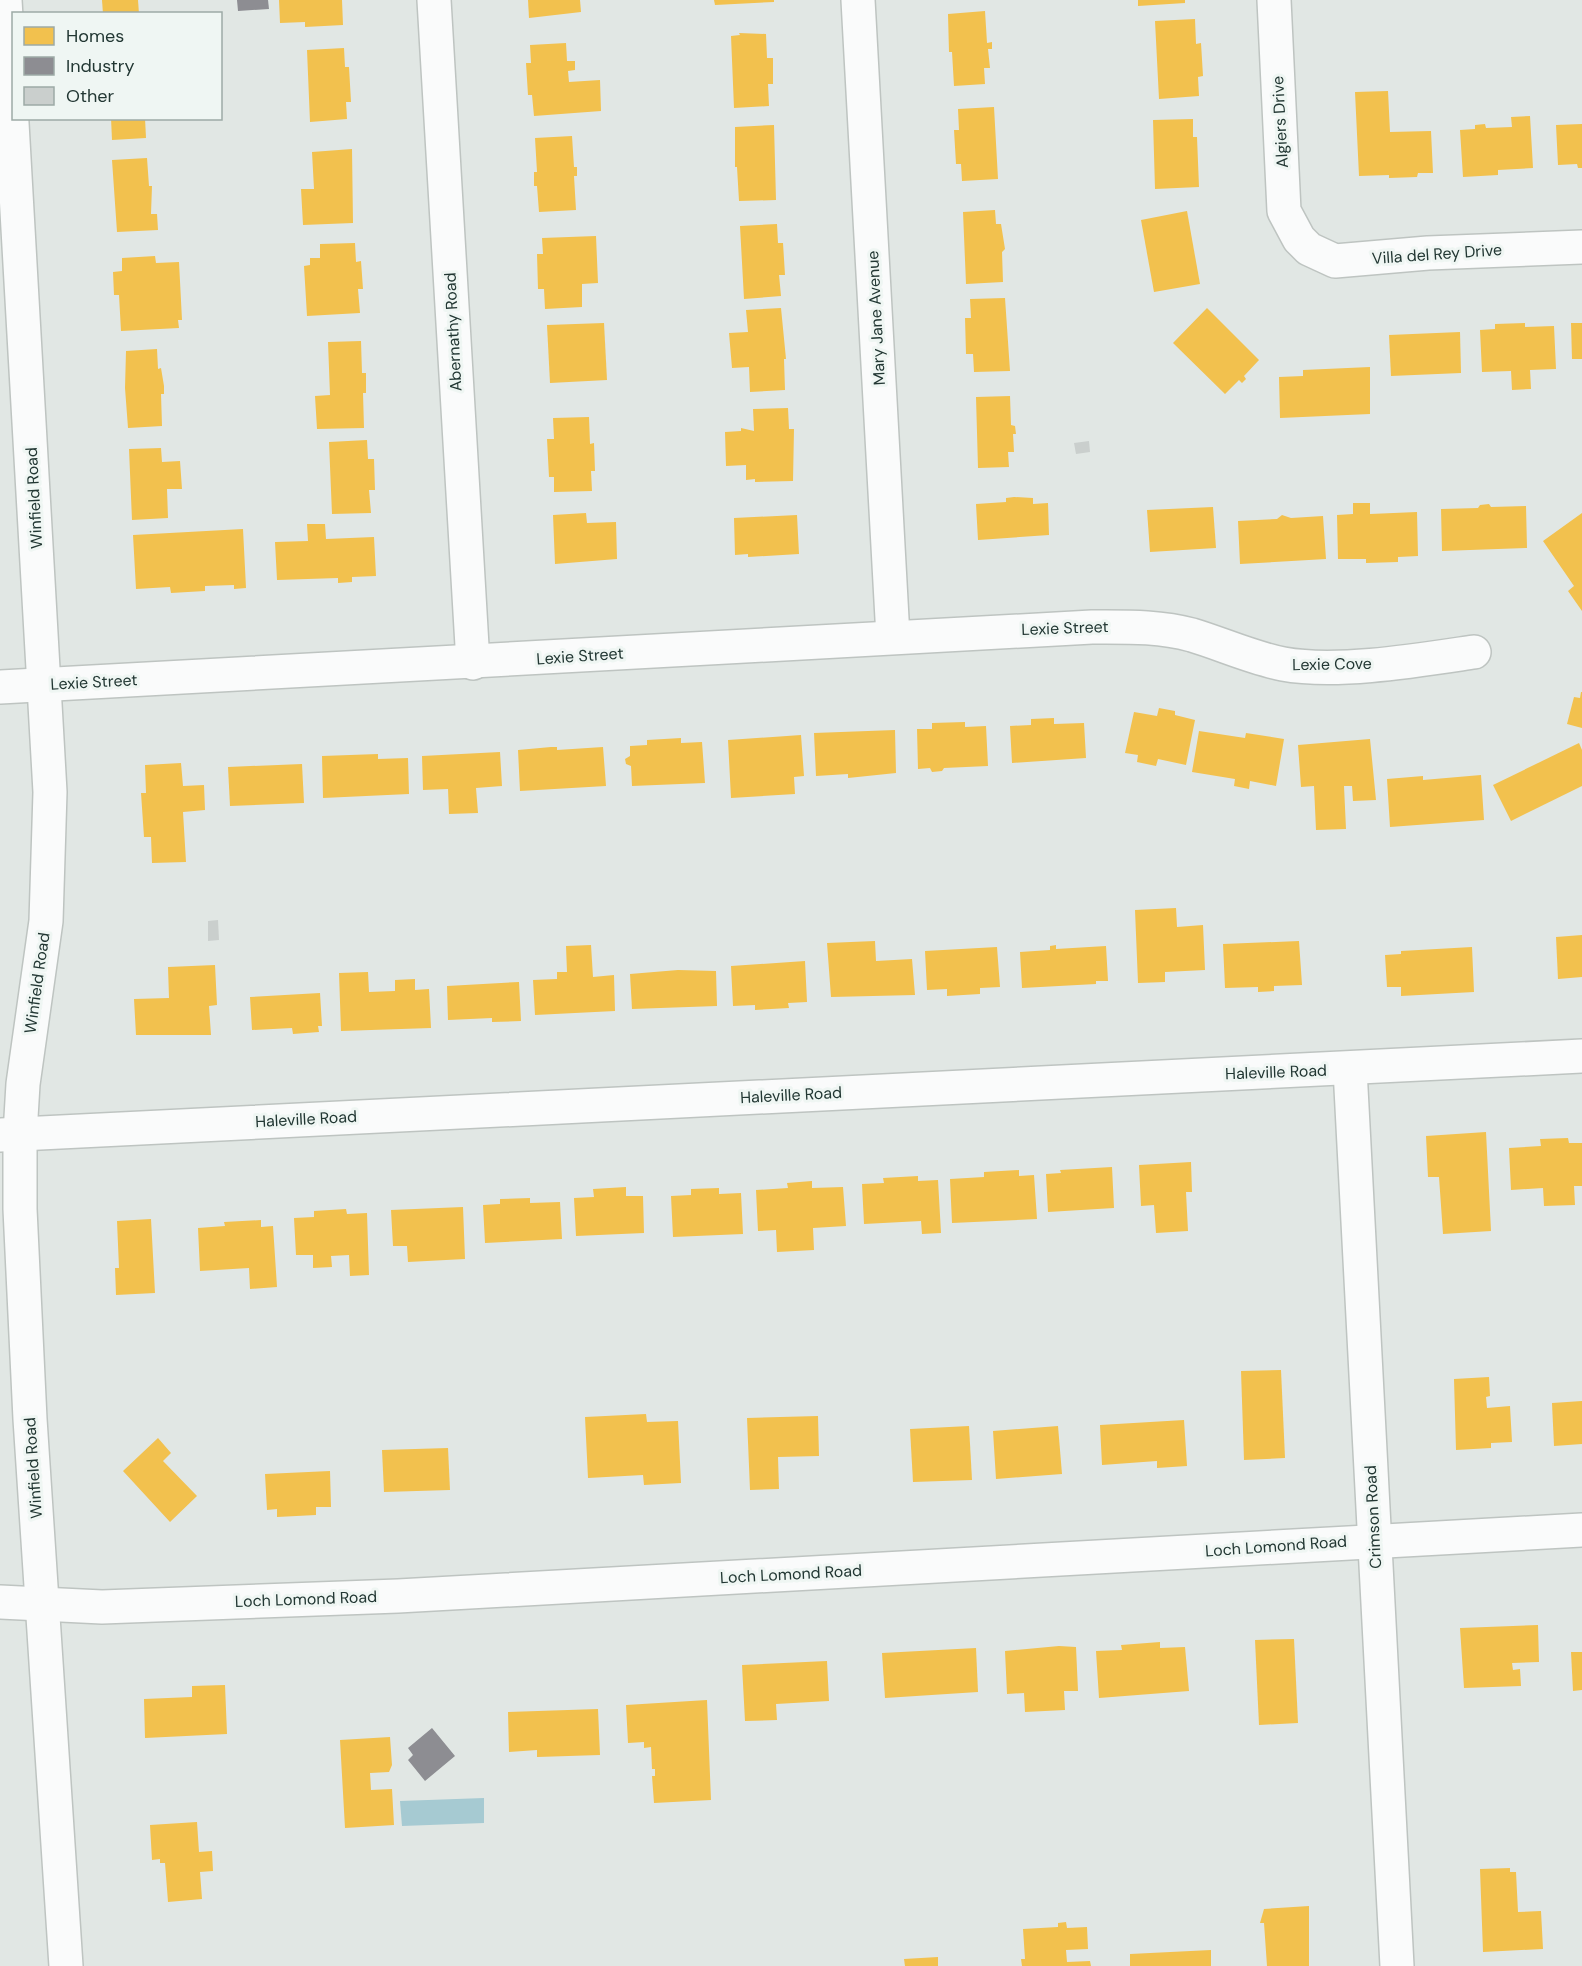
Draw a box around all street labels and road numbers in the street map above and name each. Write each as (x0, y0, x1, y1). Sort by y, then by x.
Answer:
street label: Algiers Drive (1267, 75, 1293, 169)
street label: Villa del Rey Drive (1371, 239, 1503, 269)
street label: Mary Jane Avenue (862, 250, 890, 386)
street label: Abernathy Road (439, 272, 467, 392)
street label: Winfield Road (21, 447, 47, 549)
street label: Lexie Street (1021, 616, 1109, 640)
street label: Lexie Street (536, 642, 624, 670)
street label: Lexie Cove (1292, 653, 1372, 675)
street label: Lexie Street (50, 669, 138, 695)
street label: Winfield Road (20, 931, 54, 1035)
street label: Haleville Road (1225, 1060, 1327, 1084)
street label: Haleville Road (740, 1082, 842, 1108)
street label: Haleville Road (255, 1106, 357, 1132)
street label: Winfield Road (19, 1417, 47, 1519)
street label: Crimson Road (1360, 1465, 1386, 1569)
street label: Loch Lomond Road (1204, 1531, 1348, 1561)
street label: Loch Lomond Road (719, 1560, 863, 1588)
street label: Loch Lomond Road (235, 1586, 377, 1612)

